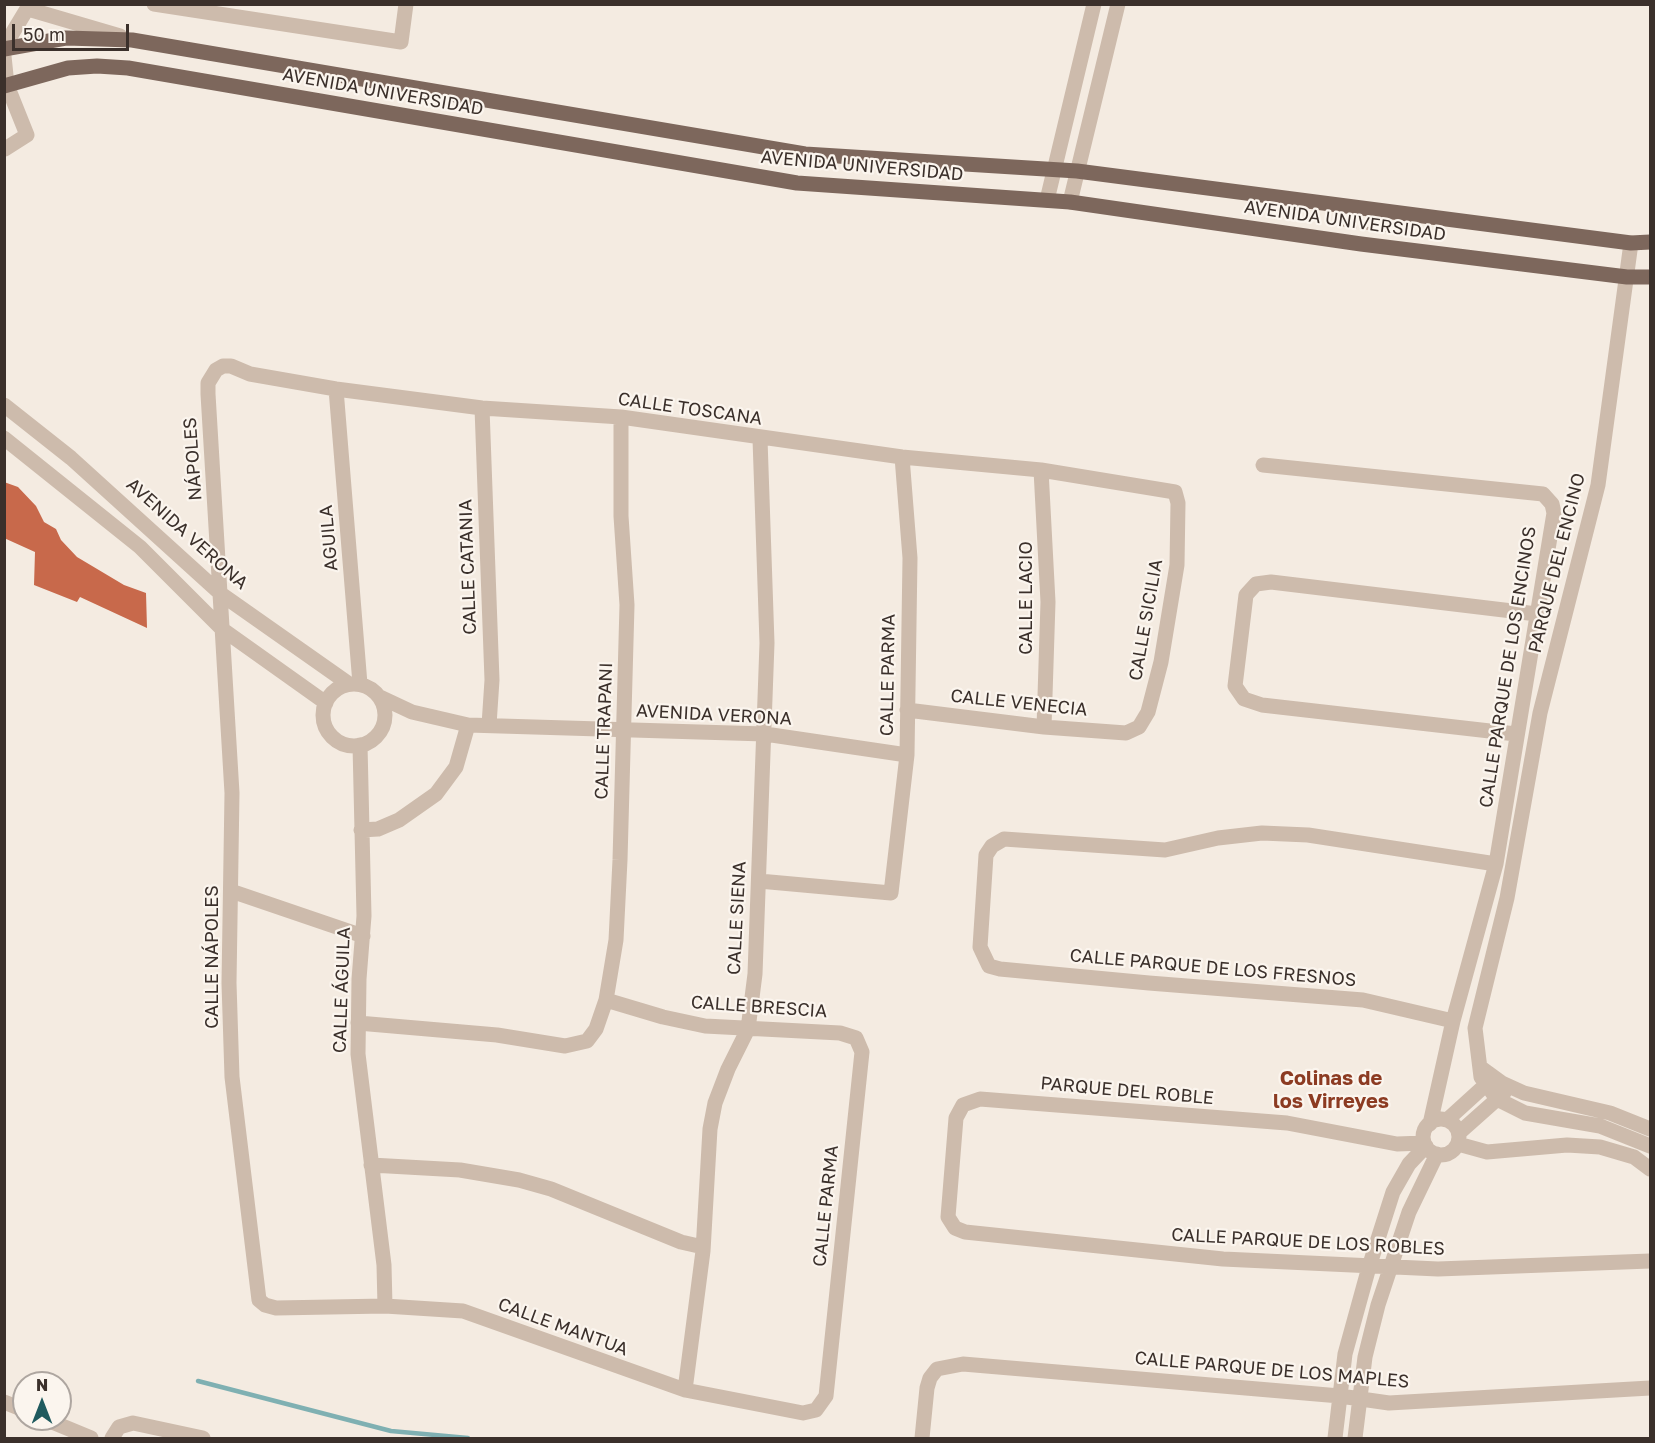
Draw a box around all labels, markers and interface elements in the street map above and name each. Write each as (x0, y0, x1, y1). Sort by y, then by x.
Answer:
scale bar (15, 12, 132, 50)
text: 50 m (23, 23, 65, 45)
street label: AVENIDA UNIVERSIDAD (281, 64, 485, 120)
street label: AVENIDA UNIVERSIDAD (760, 146, 964, 186)
street label: AVENIDA UNIVERSIDAD (1243, 196, 1447, 246)
street label: CALLE TOSCANA (617, 388, 763, 430)
street label: NÁPOLES (179, 417, 207, 501)
street label: PARQUE DEL ENCINO (1524, 471, 1590, 655)
street label: AVENIDA VERONA (122, 474, 252, 594)
street label: CALLE CATANIA (455, 499, 481, 635)
street label: AGUILA (315, 504, 343, 572)
street label: CALLE PARQUE DE LOS ENCINOS (1475, 525, 1541, 809)
street label: CALLE LACIO (1015, 541, 1037, 655)
street label: CALLE SICILIA (1125, 558, 1167, 682)
street label: CALLE PARMA (876, 614, 900, 736)
street label: CALLE TRAPANI (591, 662, 617, 800)
street label: CALLE VENECIA (949, 685, 1089, 721)
street label: AVENIDA VERONA (636, 700, 792, 730)
street label: CALLE SIENA (723, 861, 751, 975)
street label: CALLE NÁPOLES (201, 885, 223, 1029)
street label: CALLE ÁGUILA (329, 927, 355, 1053)
street label: CALLE PARQUE DE LOS FRESNOS (1069, 945, 1357, 991)
street label: CALLE BRESCIA (690, 991, 828, 1023)
district label: Colinas de los Virreyes (1273, 1067, 1389, 1114)
street label: PARQUE DEL ROBLE (1039, 1073, 1215, 1109)
street label: CALLE PARMA (809, 1144, 843, 1268)
street label: CALLE PARQUE DE LOS ROBLES (1171, 1224, 1445, 1260)
street label: CALLE MANTUA (495, 1293, 631, 1361)
street label: CALLE PARQUE DE LOS MAPLES (1134, 1347, 1410, 1393)
north arrow (12, 1371, 72, 1431)
text: N (36, 1375, 48, 1395)

